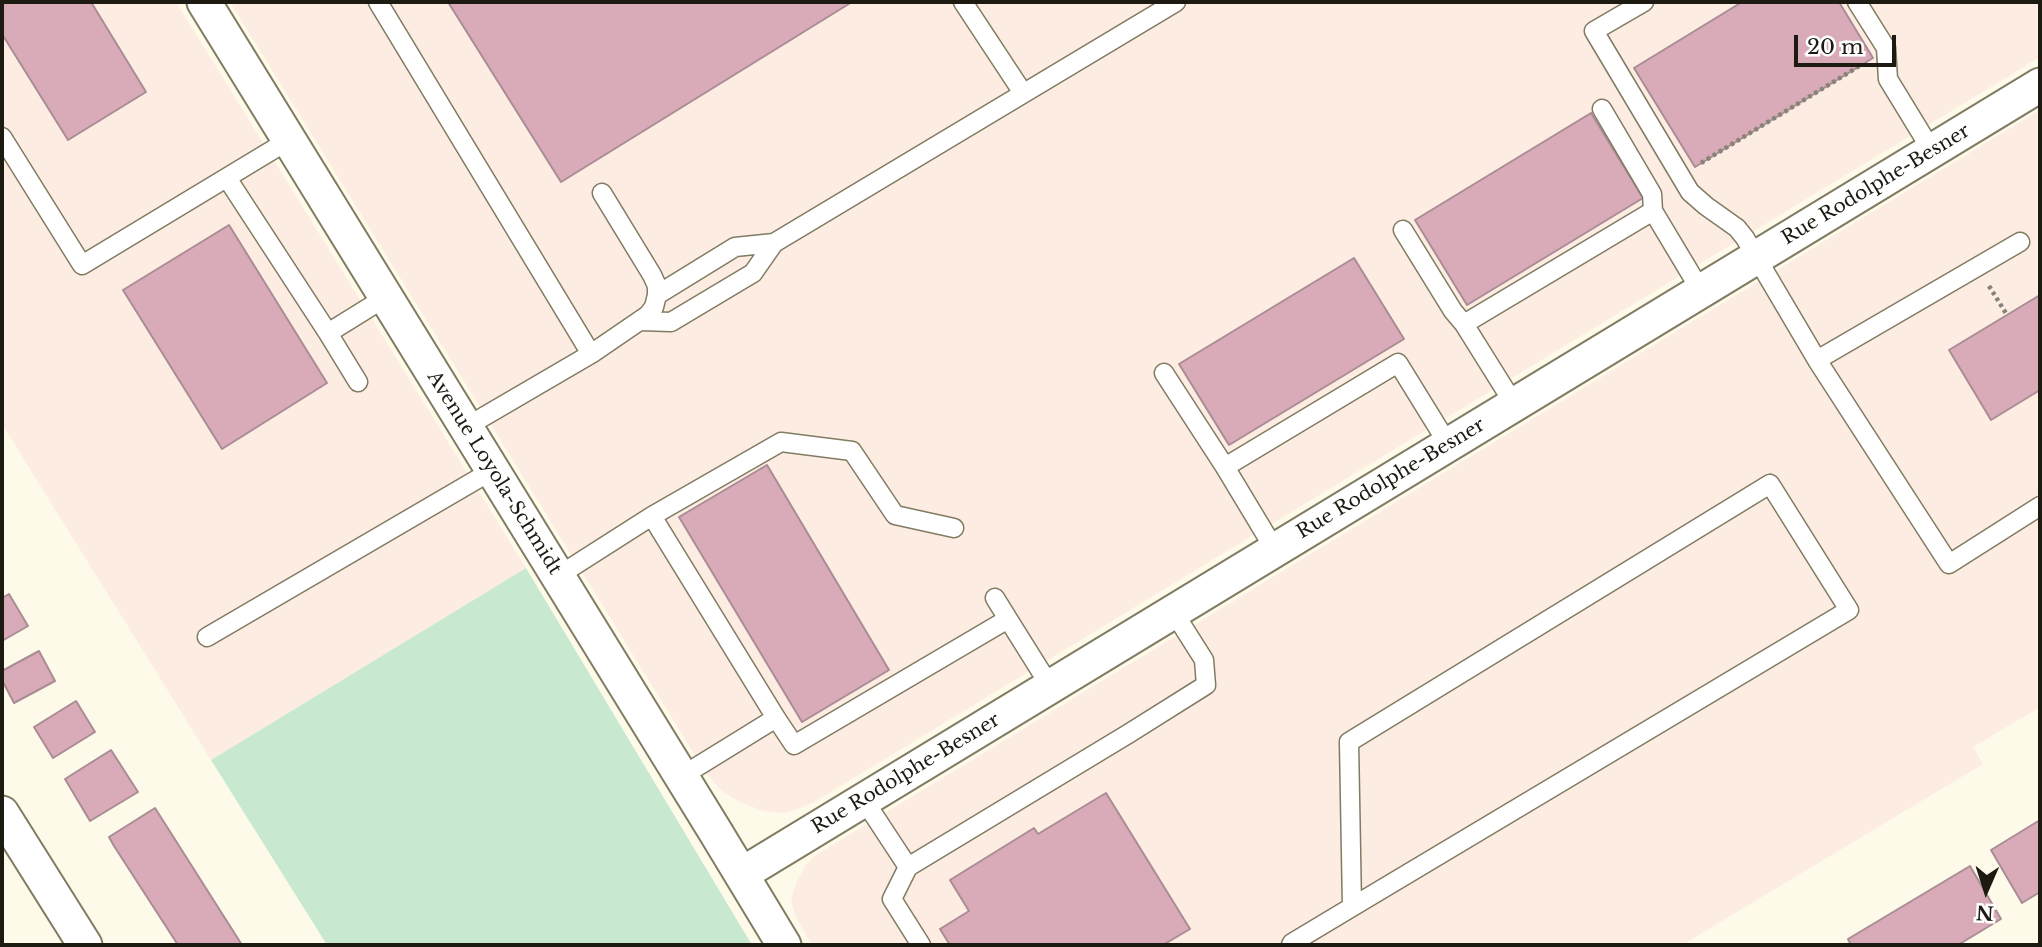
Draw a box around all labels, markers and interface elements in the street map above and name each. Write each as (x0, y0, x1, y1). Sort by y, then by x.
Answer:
scale bar (1797, 21, 1898, 65)
text: 20 m (1807, 34, 1864, 60)
street label: Rue Rodolphe-Besner (1778, 120, 1974, 250)
street label: Avenue Loyola-Schmidt (422, 367, 566, 579)
street label: Rue Rodolphe-Besner (1293, 414, 1489, 544)
street label: Rue Rodolphe-Besner (808, 709, 1004, 839)
north arrow (1951, 856, 2021, 926)
text: N (1975, 901, 1994, 924)

